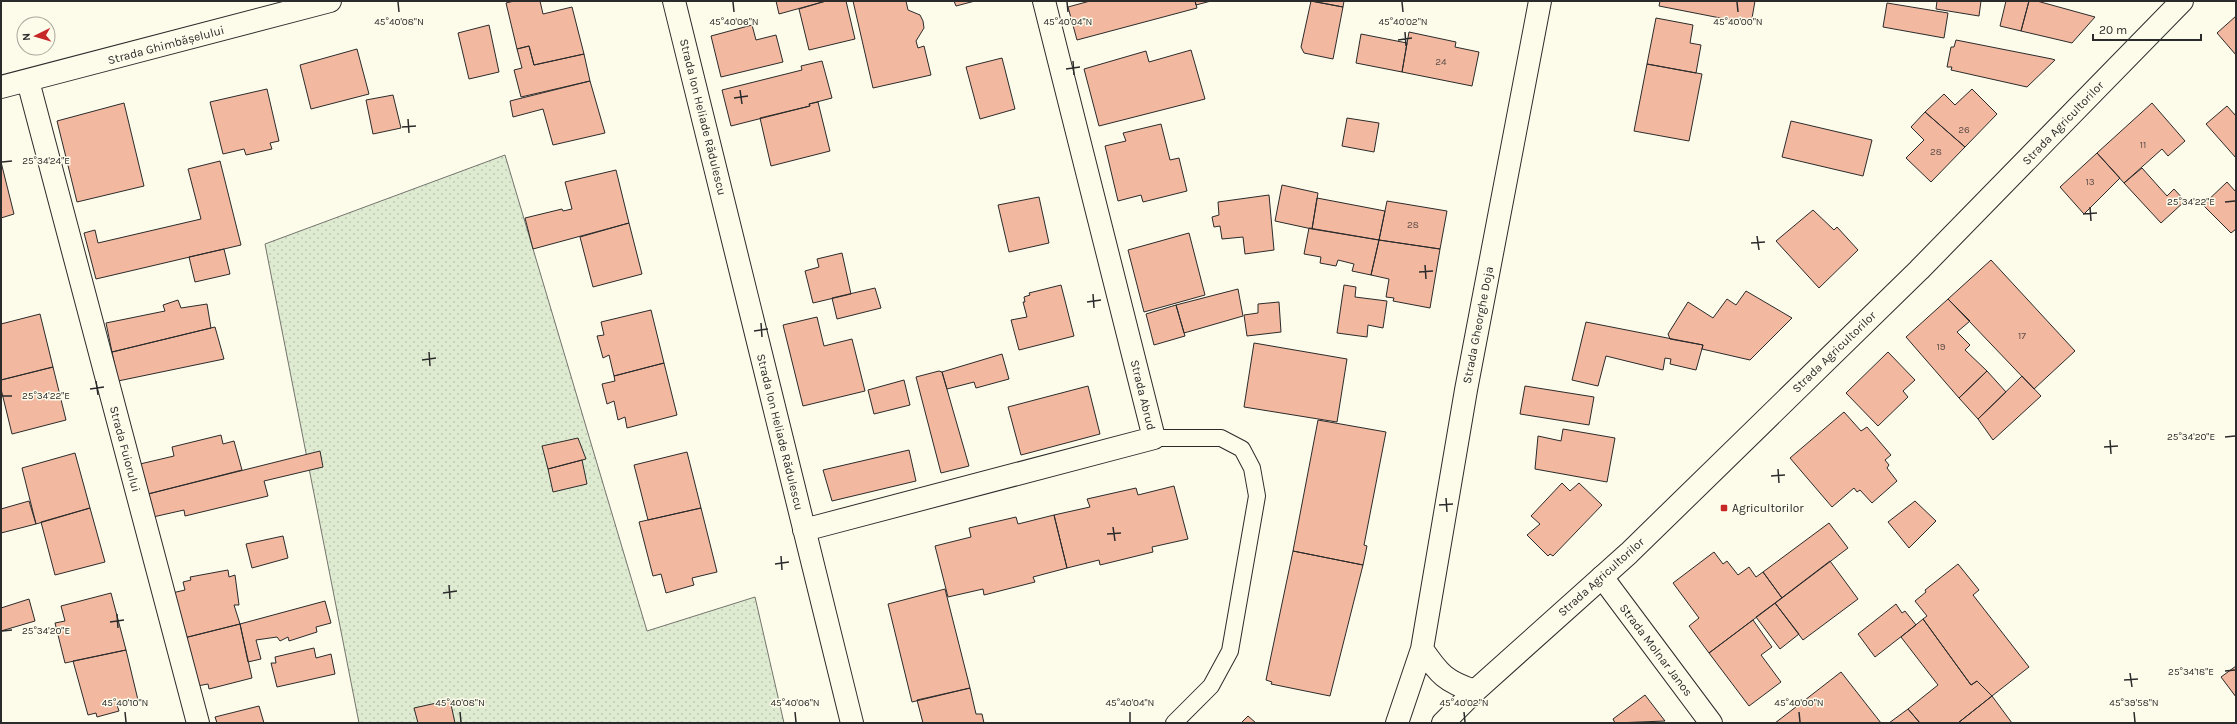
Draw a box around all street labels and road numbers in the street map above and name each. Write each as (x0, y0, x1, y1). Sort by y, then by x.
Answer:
street label: Strada Ghimbășelului (106, 23, 226, 67)
street label: Strada Ion Heliade Rădulescu (677, 37, 729, 197)
street label: Strada Agricultorilor (2019, 78, 2107, 168)
street label: Strada Gheorghe Doja (1460, 265, 1496, 385)
street label: Strada Agricultorilor (1789, 308, 1879, 396)
street label: Strada Ion Heliade Rădulescu (754, 352, 806, 512)
street label: Strada Abrud (1127, 358, 1159, 432)
street label: Strada Fuiorului (107, 404, 143, 494)
street label: Strada Agricultorilor (1555, 534, 1647, 619)
street label: Strada Molnar Janos (1617, 601, 1695, 699)

